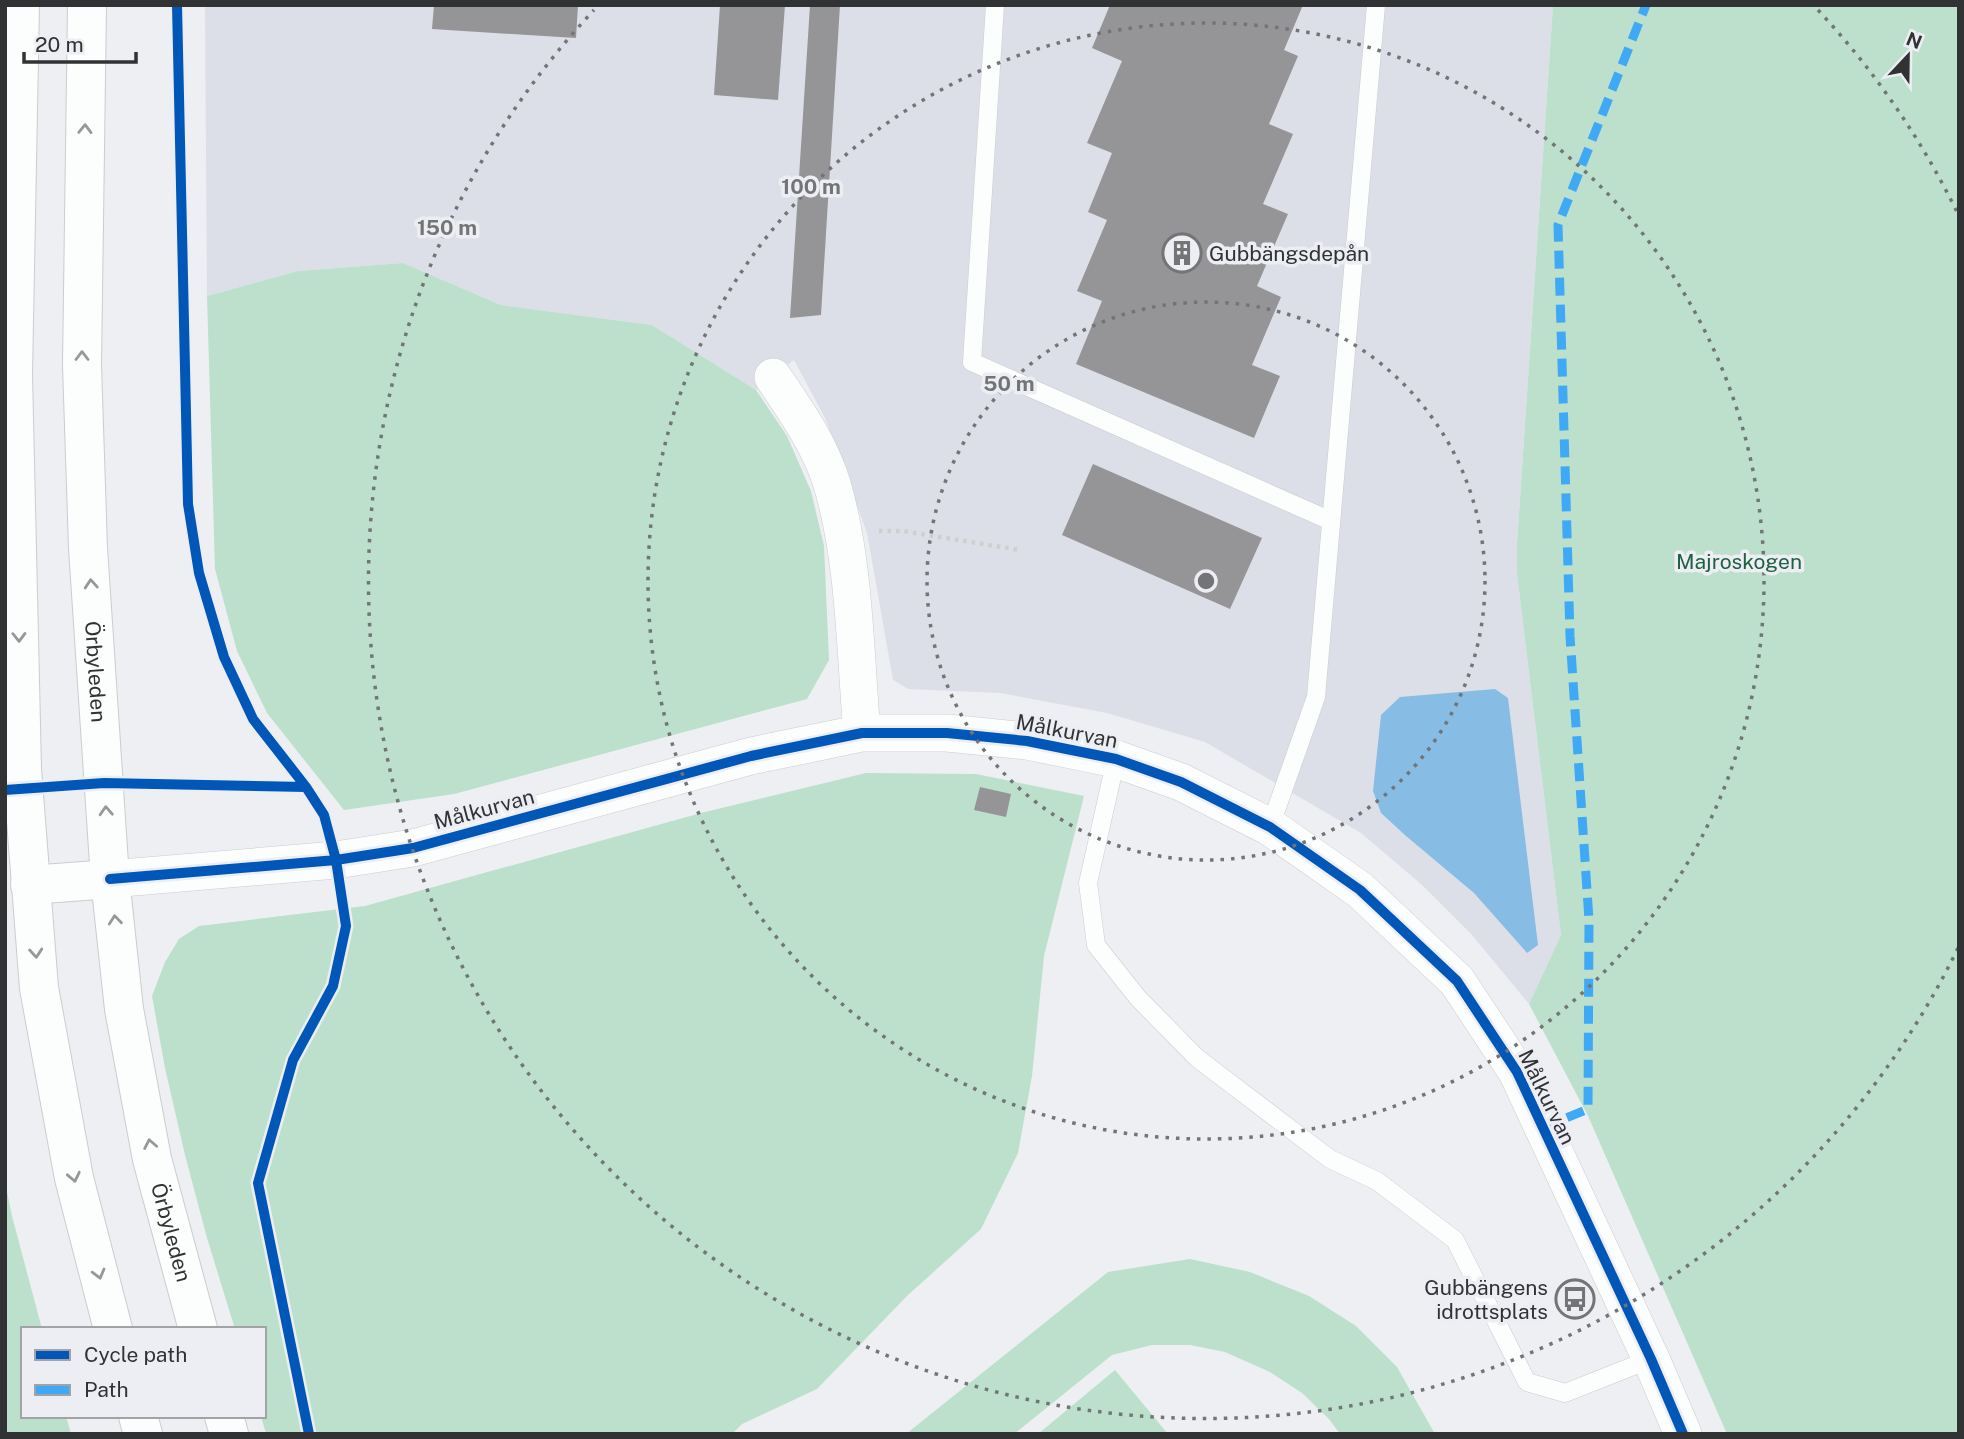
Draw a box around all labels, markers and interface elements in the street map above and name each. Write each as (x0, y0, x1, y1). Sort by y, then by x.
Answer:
scale bar (24, 21, 136, 65)
north arrow (1873, 21, 1943, 91)
text: N (1903, 27, 1925, 53)
text: 20 m (35, 32, 84, 57)
one-way arrow (78, 123, 93, 134)
text: 100 m (781, 174, 841, 199)
text: 150 m (417, 215, 477, 240)
building icon: Gubbängsdepån (1161, 232, 1203, 274)
place label: Gubbängsdepån (1209, 241, 1369, 266)
one-way arrow (74, 351, 90, 361)
text: 50 m (983, 371, 1035, 396)
park label: Majroskogen (1676, 549, 1802, 574)
centre of rings (1194, 569, 1218, 593)
one-way arrow (84, 578, 99, 589)
street label: Örbyleden (80, 620, 112, 723)
one-way arrow (11, 631, 26, 642)
street label: Målkurvan (1014, 709, 1120, 753)
street label: Målkurvan (431, 784, 537, 834)
one-way arrow (99, 805, 114, 816)
one-way arrow (107, 914, 122, 925)
one-way arrow (28, 948, 43, 959)
street label: Målkurvan (1513, 1045, 1581, 1149)
one-way arrow (143, 1138, 158, 1150)
one-way arrow (66, 1171, 81, 1183)
street label: Örbyleden (146, 1180, 197, 1284)
one-way arrow (91, 1268, 105, 1280)
place label: Gubbängens idrottsplats (1424, 1275, 1548, 1324)
bus stop icon: Gubbängens idrottsplats (1554, 1278, 1596, 1320)
legend (21, 1327, 266, 1418)
text: Cycle path (84, 1342, 187, 1367)
text: Path (84, 1377, 129, 1402)

